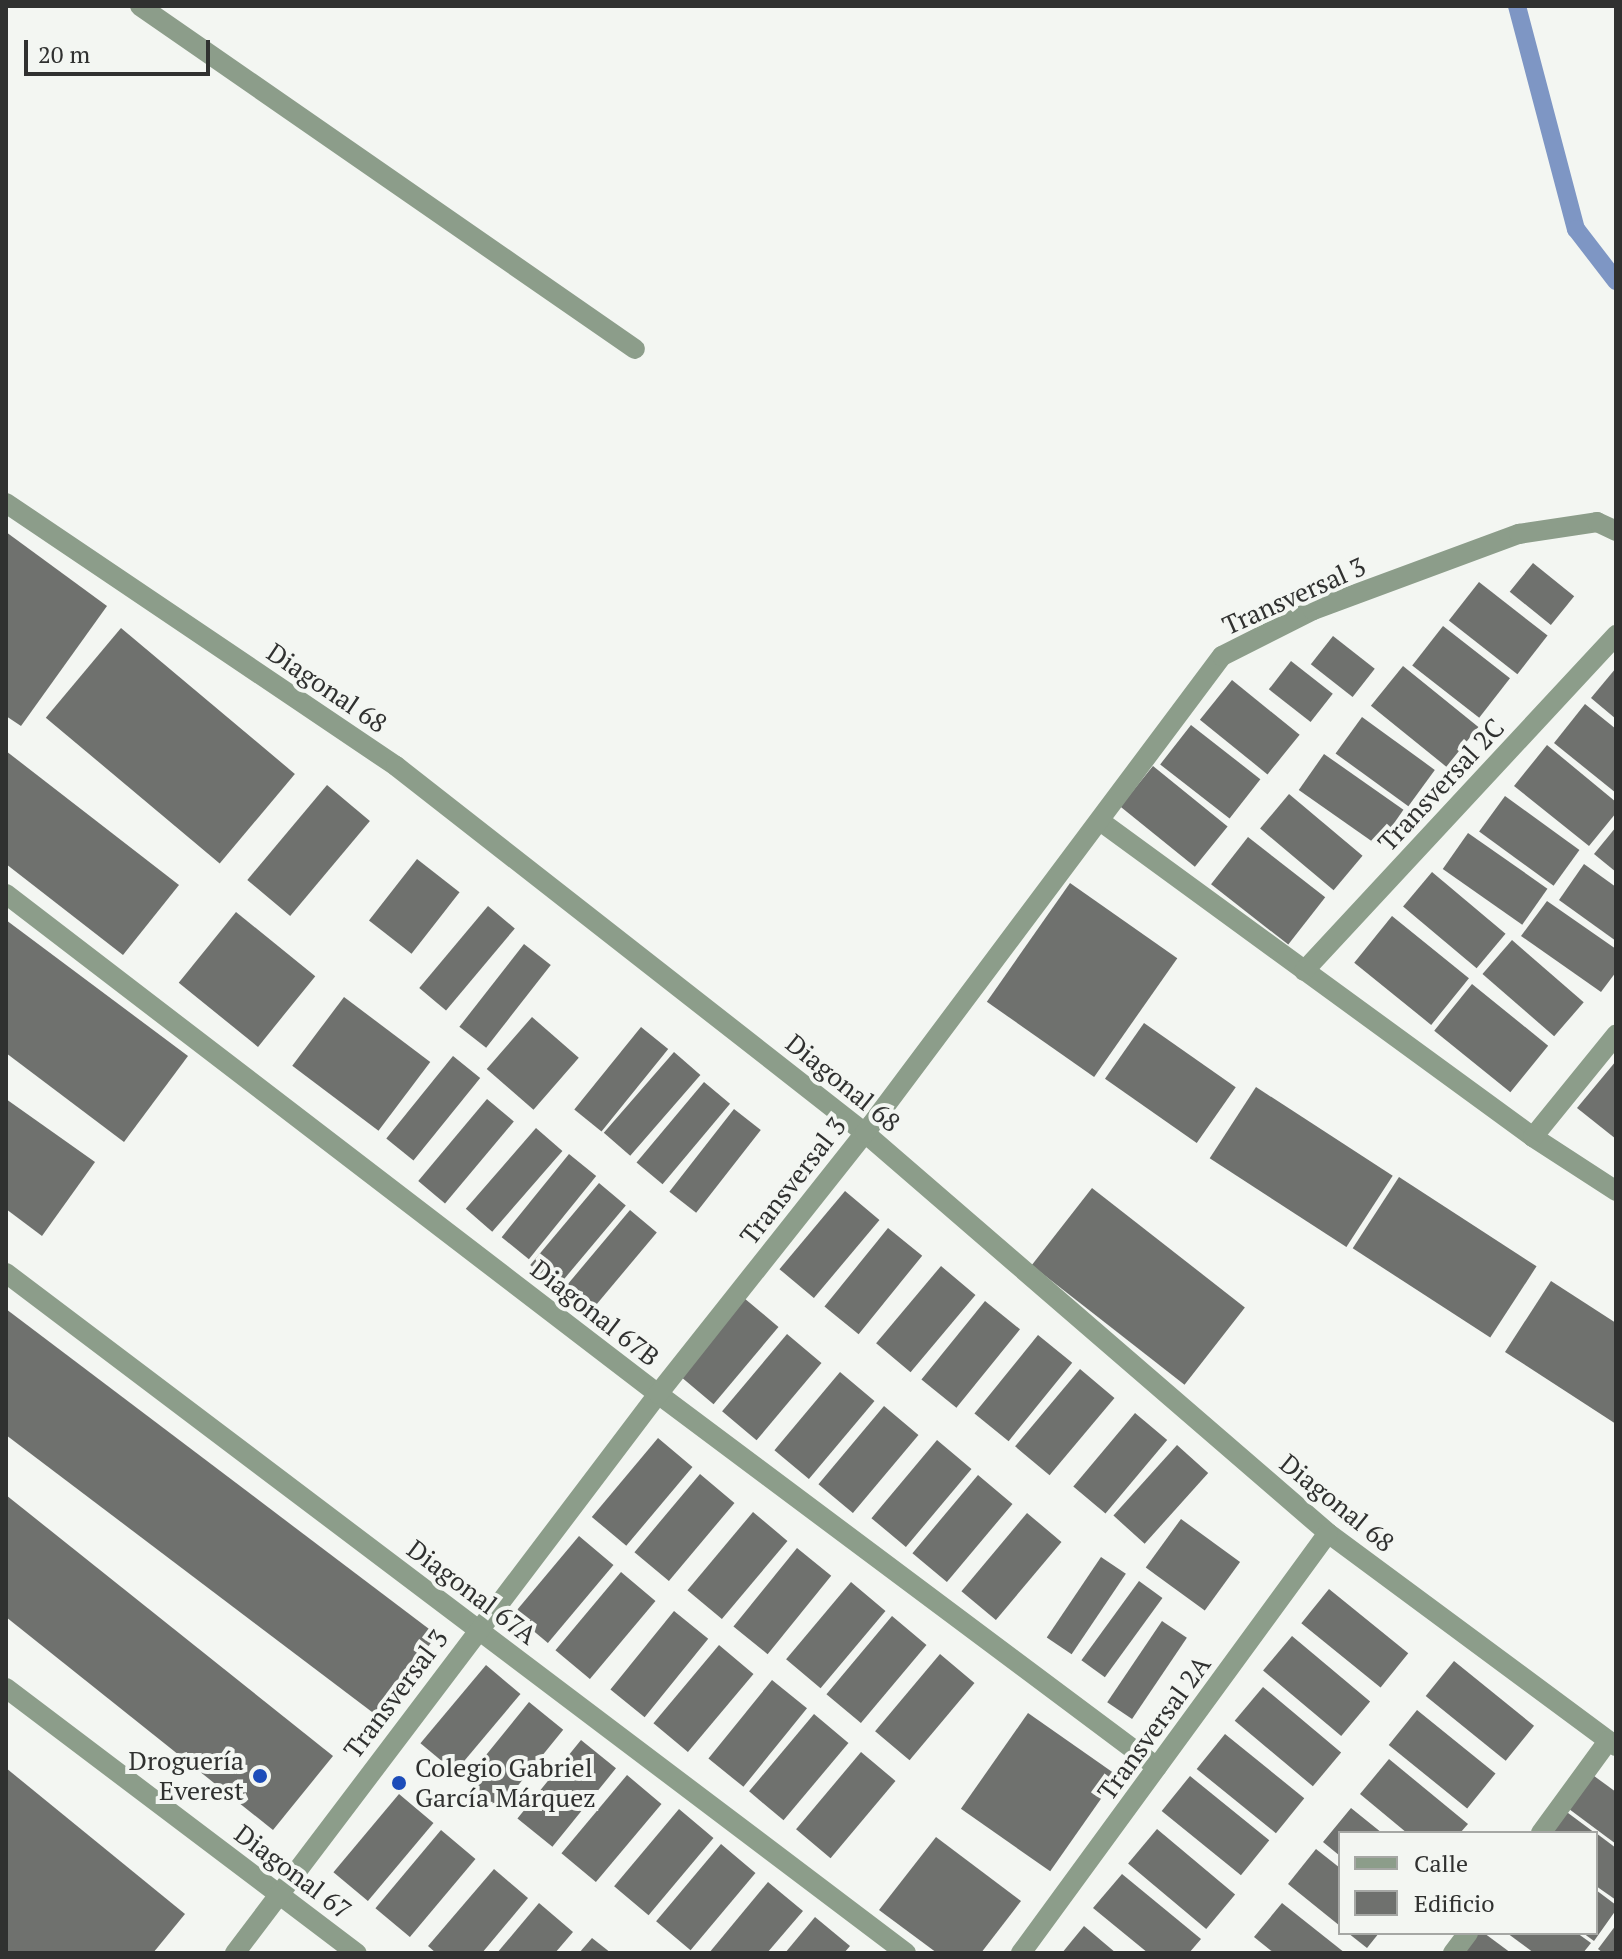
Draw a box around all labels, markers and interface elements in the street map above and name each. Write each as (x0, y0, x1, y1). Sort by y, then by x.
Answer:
scale bar (28, 24, 214, 74)
text: 20 m (38, 38, 90, 70)
street label: Transversal 3 (1218, 551, 1370, 641)
street label: Diagonal 68 (261, 637, 393, 739)
street label: Transversal 2C (1372, 712, 1510, 858)
street label: Diagonal 68 (780, 1028, 906, 1138)
street label: Transversal 3 (734, 1111, 852, 1251)
street label: Diagonal 67B (525, 1253, 665, 1373)
street label: Diagonal 68 (1274, 1448, 1400, 1558)
street label: Diagonal 67A (401, 1533, 543, 1651)
street label: Transversal 3 (337, 1623, 455, 1765)
street label: Transversal 2A (1091, 1650, 1217, 1806)
place label: Droguería Everest (129, 1745, 244, 1806)
place label: Colegio Gabriel García Márquez (415, 1752, 596, 1814)
marker: Droguería Everest (251, 1767, 269, 1785)
marker: Colegio Gabriel García Márquez (390, 1774, 408, 1792)
street label: Diagonal 67 (229, 1818, 357, 1926)
legend (1338, 1831, 1598, 1935)
text: Calle (1414, 1847, 1468, 1879)
text: Edificio (1414, 1887, 1495, 1919)

